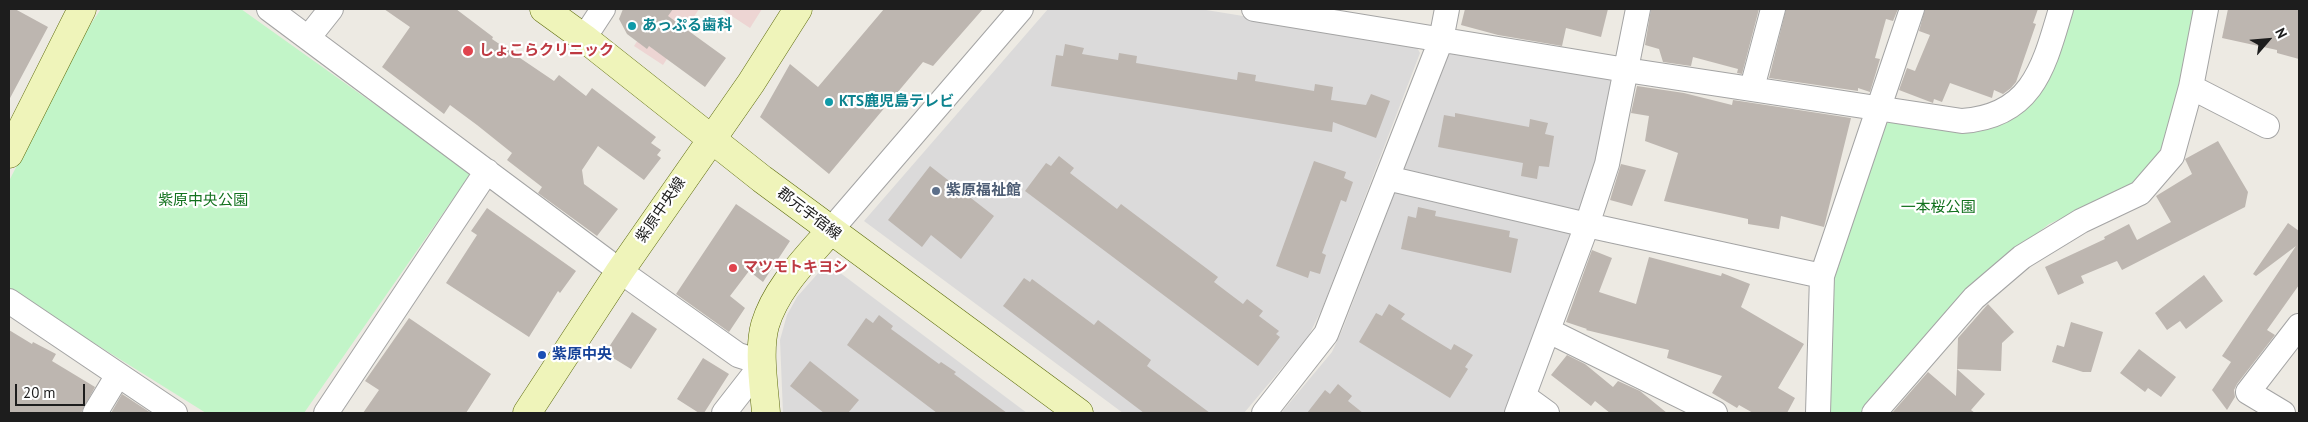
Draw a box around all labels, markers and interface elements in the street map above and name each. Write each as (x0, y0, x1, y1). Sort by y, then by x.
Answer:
north arrow (2243, 15, 2293, 65)
place label: あっぷる歯科 (642, 17, 732, 35)
marker: あっぷる歯科 (626, 20, 638, 32)
text: N (2271, 25, 2291, 41)
place label: しょこらクリニック (479, 42, 614, 60)
marker: しょこらクリニック (461, 44, 475, 58)
place label: KTS鹿児島テレビ (839, 93, 954, 111)
marker: KTS鹿児島テレビ (823, 96, 835, 108)
street label: 紫原中央線 (633, 174, 689, 246)
place label: 紫原福祉館 (946, 182, 1021, 200)
street label: 郡元宇宿線 (774, 184, 844, 244)
marker: 紫原福祉館 (930, 185, 942, 197)
park label: 紫原中央公園 (158, 192, 248, 210)
park label: 一本桜公園 (1901, 199, 1975, 217)
place label: マツモトキヨシ (743, 259, 848, 277)
marker: マツモトキヨシ (727, 262, 739, 274)
place label: 紫原中央 (552, 346, 612, 364)
marker: 紫原中央 (536, 349, 548, 361)
scale bar (18, 374, 88, 406)
text: 20 m (23, 383, 56, 402)

